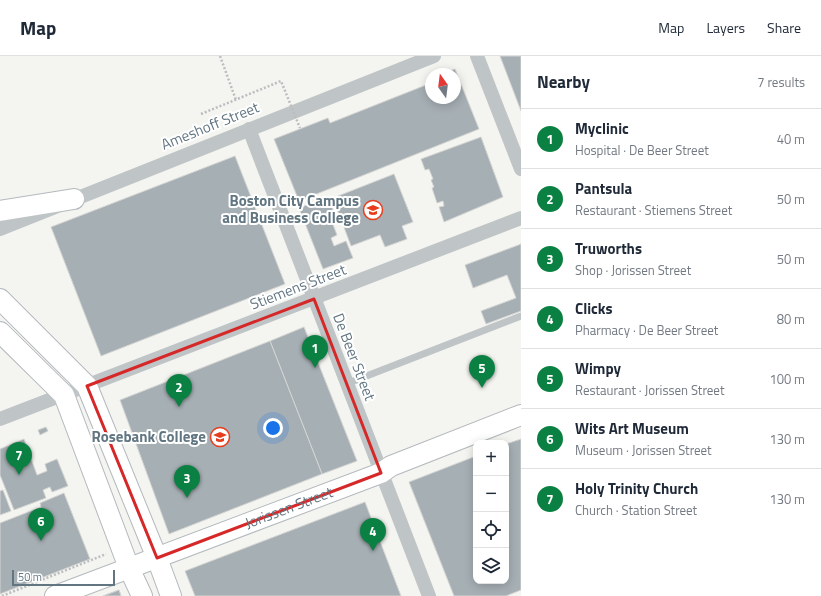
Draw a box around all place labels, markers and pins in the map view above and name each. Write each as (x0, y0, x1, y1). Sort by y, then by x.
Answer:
place label: Boston City Campus and Business College (222, 189, 359, 229)
school or university icon: Boston City Campus and Business College (362, 199, 384, 221)
pin: 1 (302, 335, 328, 368)
pin: 5 (469, 355, 495, 388)
pin: 2 (166, 374, 192, 407)
place label: Rosebank College (92, 425, 206, 448)
school or university icon: Rosebank College (209, 426, 231, 448)
pin: 7 (6, 442, 32, 475)
pin: 3 (174, 465, 200, 498)
pin: 6 (28, 508, 54, 541)
pin: 4 (360, 518, 386, 551)

